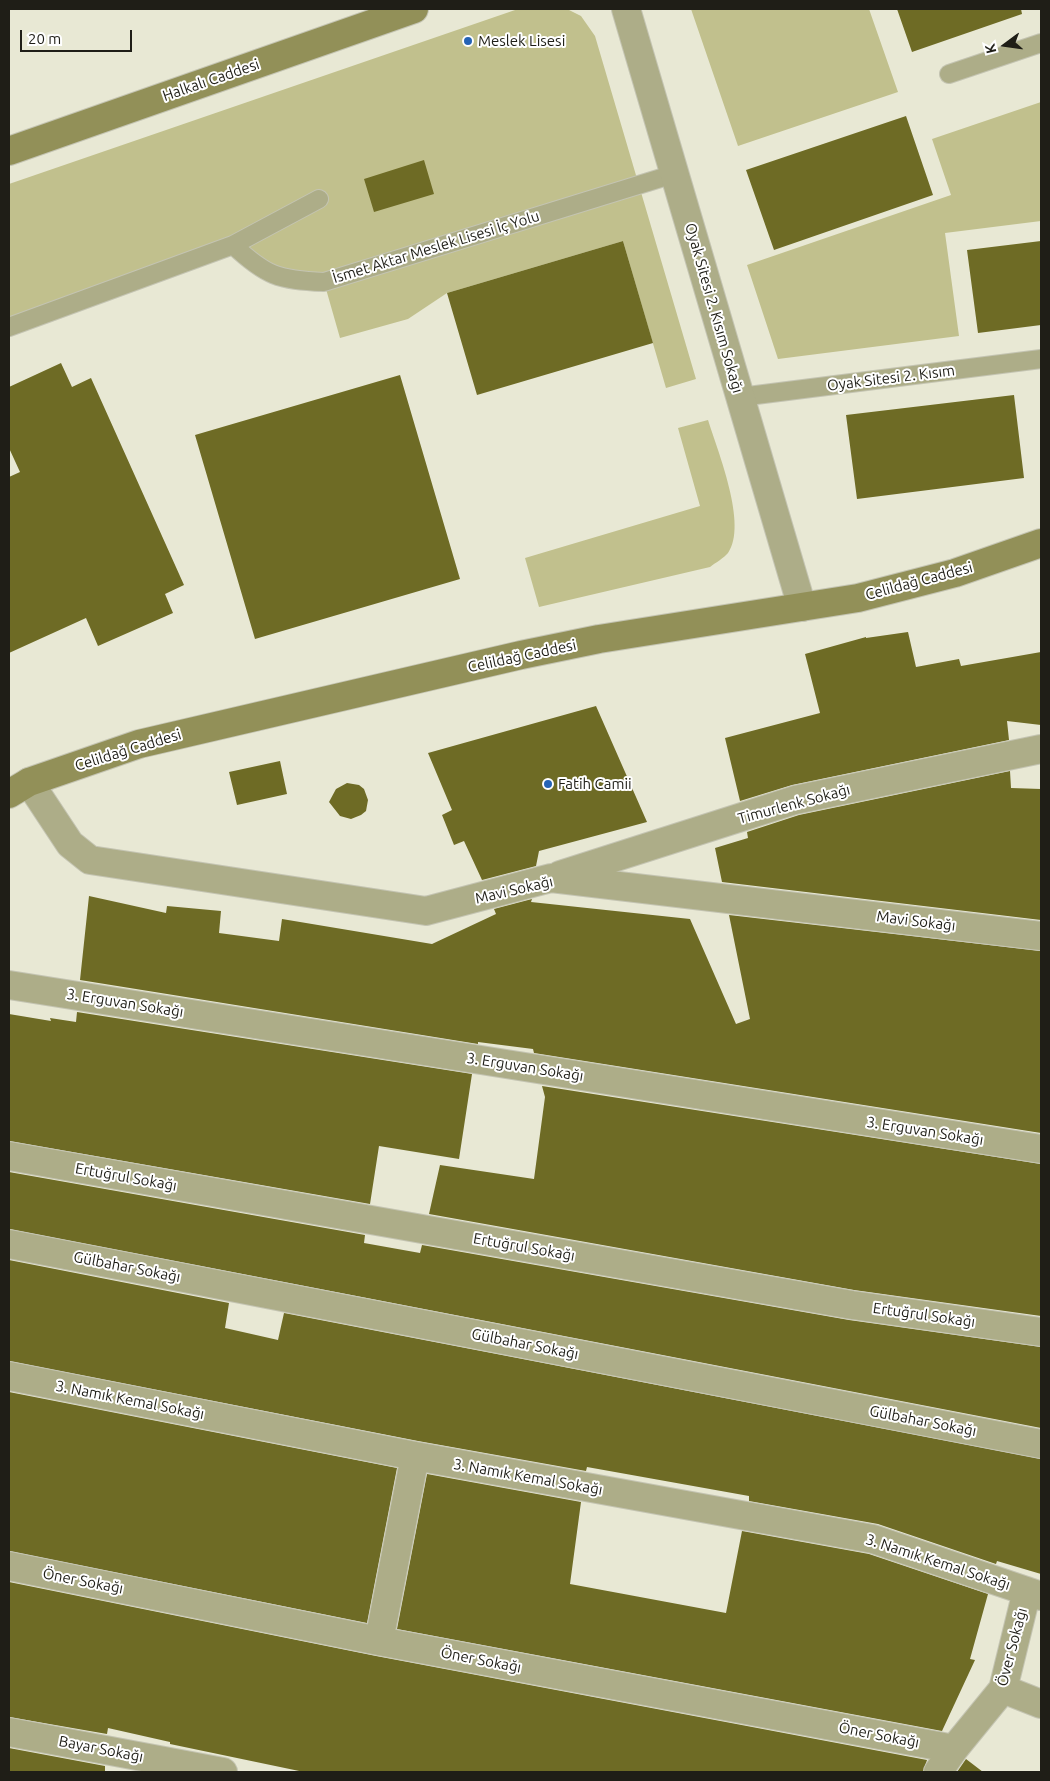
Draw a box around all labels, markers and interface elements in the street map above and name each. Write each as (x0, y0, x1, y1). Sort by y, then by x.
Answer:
scale bar (22, 20, 135, 52)
north arrow (980, 20, 1030, 70)
text: 20 m (28, 30, 61, 47)
place label: Meslek Lisesi (478, 32, 565, 50)
marker: Meslek Lisesi (462, 35, 474, 47)
text: K (982, 42, 999, 55)
street label: Halkalı Caddesi (160, 55, 262, 105)
street label: İsmet Aktar Meslek Lisesi İç Yolu (330, 207, 542, 287)
street label: Oyak Sitesi 2. Kısım Sokağı (681, 221, 747, 395)
street label: Oyak Sitesi 2. Kısım (826, 361, 956, 395)
street label: Celildağ Caddesi (863, 558, 975, 604)
street label: Celildağ Caddesi (466, 636, 578, 676)
street label: Celildağ Caddesi (73, 725, 183, 775)
place label: Fatih Camii (558, 775, 632, 793)
marker: Fatih Camii (542, 778, 554, 790)
street label: Timurlenk Sokağı (736, 780, 852, 828)
street label: Mavi Sokağı (473, 872, 555, 908)
street label: Mavi Sokağı (876, 907, 956, 935)
street label: 3. Erguvan Sokağı (65, 985, 185, 1021)
street label: 3. Erguvan Sokağı (465, 1049, 585, 1085)
street label: 3. Erguvan Sokağı (865, 1113, 985, 1149)
street label: Ertuğrul Sokağı (74, 1159, 178, 1195)
street label: Ertuğrul Sokağı (472, 1229, 576, 1265)
street label: Gülbahar Sokağı (72, 1248, 182, 1286)
street label: Ertuğrul Sokağı (872, 1299, 976, 1331)
street label: Gülbahar Sokağı (470, 1325, 580, 1363)
street label: 3. Namık Kemal Sokağı (54, 1377, 206, 1423)
street label: Gülbahar Sokağı (868, 1402, 978, 1440)
street label: 3. Namık Kemal Sokağı (452, 1455, 604, 1499)
street label: 3. Namık Kemal Sokağı (863, 1530, 1013, 1594)
street label: Öner Sokağı (41, 1564, 125, 1598)
street label: Över Sokağı (993, 1606, 1031, 1688)
street label: Öner Sokağı (439, 1643, 523, 1677)
street label: Öner Sokağı (837, 1718, 921, 1752)
street label: Bayar Sokağı (57, 1732, 145, 1766)

